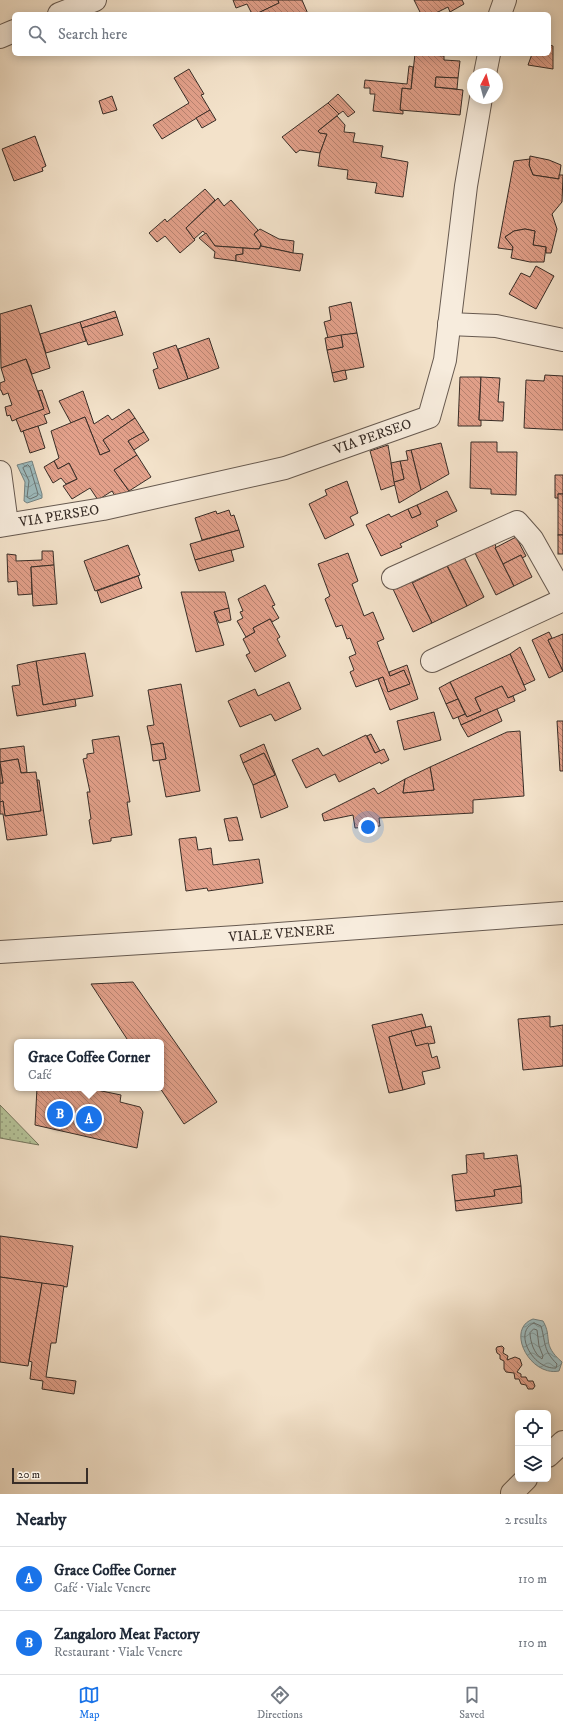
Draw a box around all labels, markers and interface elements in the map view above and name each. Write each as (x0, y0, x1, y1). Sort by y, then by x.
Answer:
search box (12, 12, 551, 56)
icon: search (26, 23, 48, 45)
text: Search here (58, 25, 127, 44)
north arrow (467, 68, 503, 104)
street label: VIA PERSEO (331, 415, 414, 459)
street label: VIA PERSEO (17, 501, 101, 532)
your location (358, 817, 378, 837)
street label: VIALE VENERE (227, 921, 335, 947)
popup (14, 1039, 164, 1091)
text: Grace Coffee Corner (28, 1048, 150, 1067)
text: Café (28, 1067, 52, 1083)
pin: B (47, 1099, 73, 1129)
pin: A (76, 1104, 102, 1134)
map controls (515, 1410, 551, 1482)
button: locate (515, 1410, 551, 1446)
button: layers (515, 1446, 551, 1482)
scale bar (12, 1466, 88, 1485)
text: 20 m (18, 1468, 40, 1482)
text: Nearby (16, 1509, 66, 1531)
text: 2 results (505, 1512, 547, 1528)
text: Grace Coffee Corner (54, 1561, 176, 1580)
text: A (25, 1571, 33, 1587)
text: 110 m (518, 1571, 547, 1587)
text: Café · Viale Venere (54, 1580, 151, 1596)
text: Zangaloro Meat Factory (54, 1625, 200, 1644)
text: B (25, 1635, 33, 1651)
text: 110 m (518, 1635, 547, 1651)
text: Restaurant · Viale Venere (54, 1644, 183, 1660)
tab: Map (78, 1684, 100, 1722)
tab: Directions (257, 1684, 303, 1722)
tab: Saved (459, 1684, 485, 1722)

